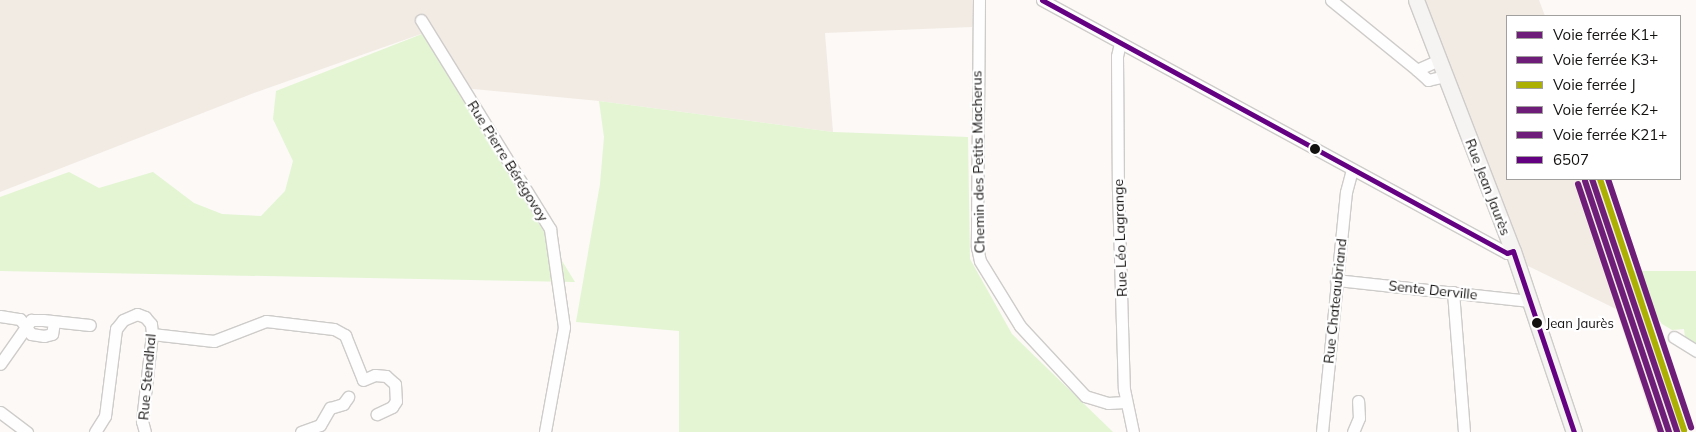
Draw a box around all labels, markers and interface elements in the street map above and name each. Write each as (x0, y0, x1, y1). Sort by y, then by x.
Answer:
legend (1506, 15, 1681, 180)
text: Voie ferrée K1+ (1553, 25, 1658, 44)
text: Voie ferrée K3+ (1553, 50, 1658, 69)
street label: Chemin des Petits Macherus (968, 70, 988, 254)
text: Voie ferrée J (1553, 75, 1636, 94)
street label: Rue Pierre Bérégovoy (464, 98, 552, 224)
text: Voie ferrée K2+ (1553, 100, 1658, 119)
text: Voie ferrée K21+ (1553, 125, 1667, 144)
street label: Rue Jean Jaurès (1462, 136, 1514, 238)
unlabelled marker (1310, 144, 1320, 154)
text: 6507 (1553, 150, 1589, 169)
street label: Rue Léo Lagrange (1110, 179, 1130, 297)
street label: Rue Chateaubriand (1320, 237, 1350, 365)
street label: Sente Derville (1388, 277, 1478, 303)
place label: Jean Jaurès (1546, 315, 1614, 331)
marker: Jean Jaurès (1532, 318, 1542, 328)
street label: Rue Stendhal (135, 333, 159, 421)

